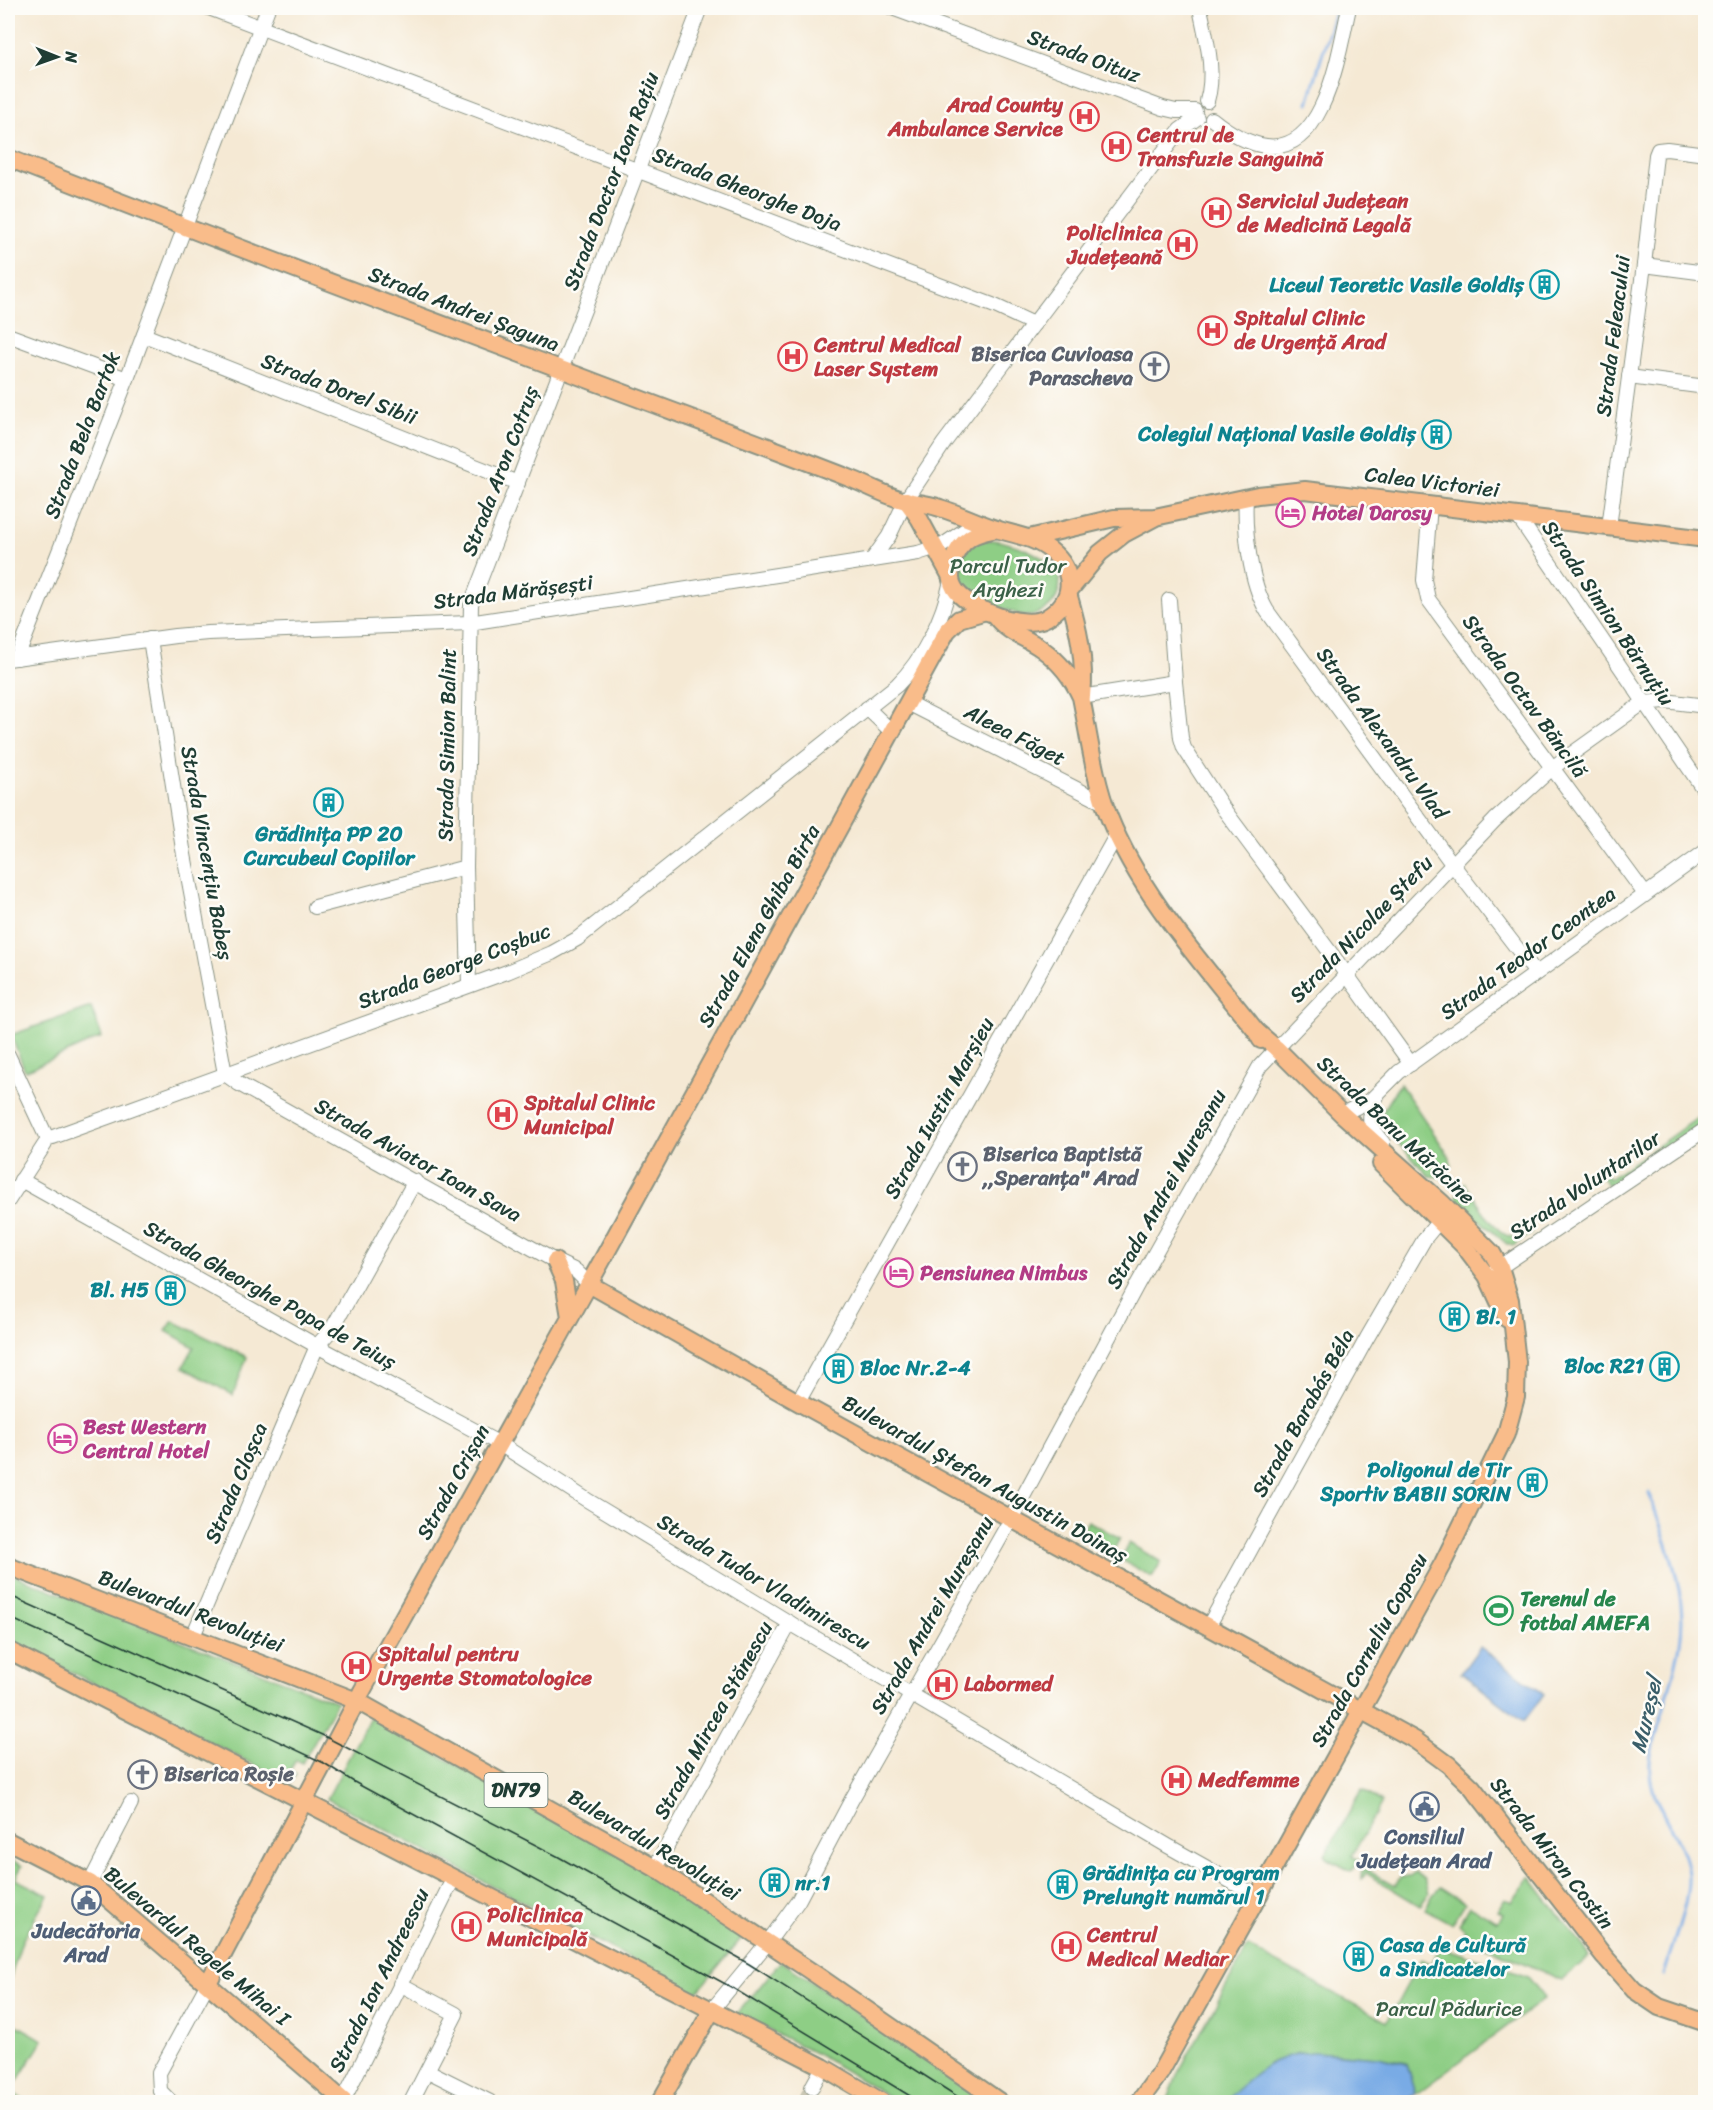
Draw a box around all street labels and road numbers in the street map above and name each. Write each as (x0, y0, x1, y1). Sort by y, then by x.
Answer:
street label: Strada Oituz (1022, 18, 1147, 94)
street label: Strada Doctor Ioan Rațiu (552, 66, 670, 296)
street label: Strada Gheorghe Doja (647, 135, 848, 243)
street label: Strada Feleacului (1584, 252, 1642, 419)
street label: Strada Andrei Șaguna (363, 255, 566, 363)
street label: Strada Dorel Sibii (256, 342, 424, 437)
street label: Strada Bela Bartok (33, 345, 132, 524)
street label: Strada Aron Cotruș (450, 380, 550, 562)
street label: Calea Victoriei (1363, 455, 1503, 509)
street label: Strada Simion Bărnuțiu (1531, 512, 1685, 714)
street label: Strada Mărășești (431, 563, 596, 621)
street label: Strada Octav Băncilă (1452, 606, 1599, 787)
street label: Strada Alexandru Vlad (1306, 638, 1459, 829)
street label: Strada Simion Balint (426, 648, 468, 842)
street label: Aleea Făget (957, 693, 1073, 777)
street label: Strada Vincențiu Babeș (169, 743, 245, 964)
street label: Strada Elena Ghiba Birta (687, 817, 831, 1035)
street label: Strada Nicolae Ștefu (1280, 845, 1443, 1012)
street label: Strada Teodor Ceontea (1432, 875, 1625, 1030)
street label: Strada George Coșbuc (352, 912, 557, 1020)
street label: Strada Iustin Marșieu (873, 1009, 1005, 1206)
street label: Strada Banu Mărăcine (1308, 1046, 1485, 1214)
street label: Strada Andrei Mureșanu (1095, 1081, 1237, 1296)
street label: Strada Aviator Ioan Sava (307, 1087, 529, 1233)
street label: Strada Voluntarilor (1501, 1119, 1670, 1250)
street label: Strada Gheorghe Popa de Teiuș (137, 1210, 404, 1381)
street label: Strada Barabás Béla (1241, 1321, 1365, 1504)
street label: Bulevardul Ștefan Augustin Doinaș (835, 1384, 1135, 1574)
street label: Strada Cloșca (193, 1416, 279, 1550)
street label: Strada Crișan (405, 1417, 501, 1547)
street label: Strada Tudor Vladimirescu (650, 1503, 878, 1661)
street label: Strada Andrei Mureșanu (859, 1508, 1005, 1722)
street label: Strada Corneliu Coposu (1300, 1546, 1438, 1754)
street label: Bulevardul Revoluției (93, 1558, 290, 1664)
street label: Strada Mircea Stănescu (642, 1613, 784, 1826)
street label: Strada Miron Costin (1480, 1768, 1624, 1938)
road number: DN79 (484, 1773, 548, 1807)
street label: Bulevardul Revoluției (560, 1778, 749, 1912)
street label: Bulevardul Regele Mihai I (95, 1856, 300, 2037)
street label: Strada Ion Andreescu (318, 1881, 440, 2079)

